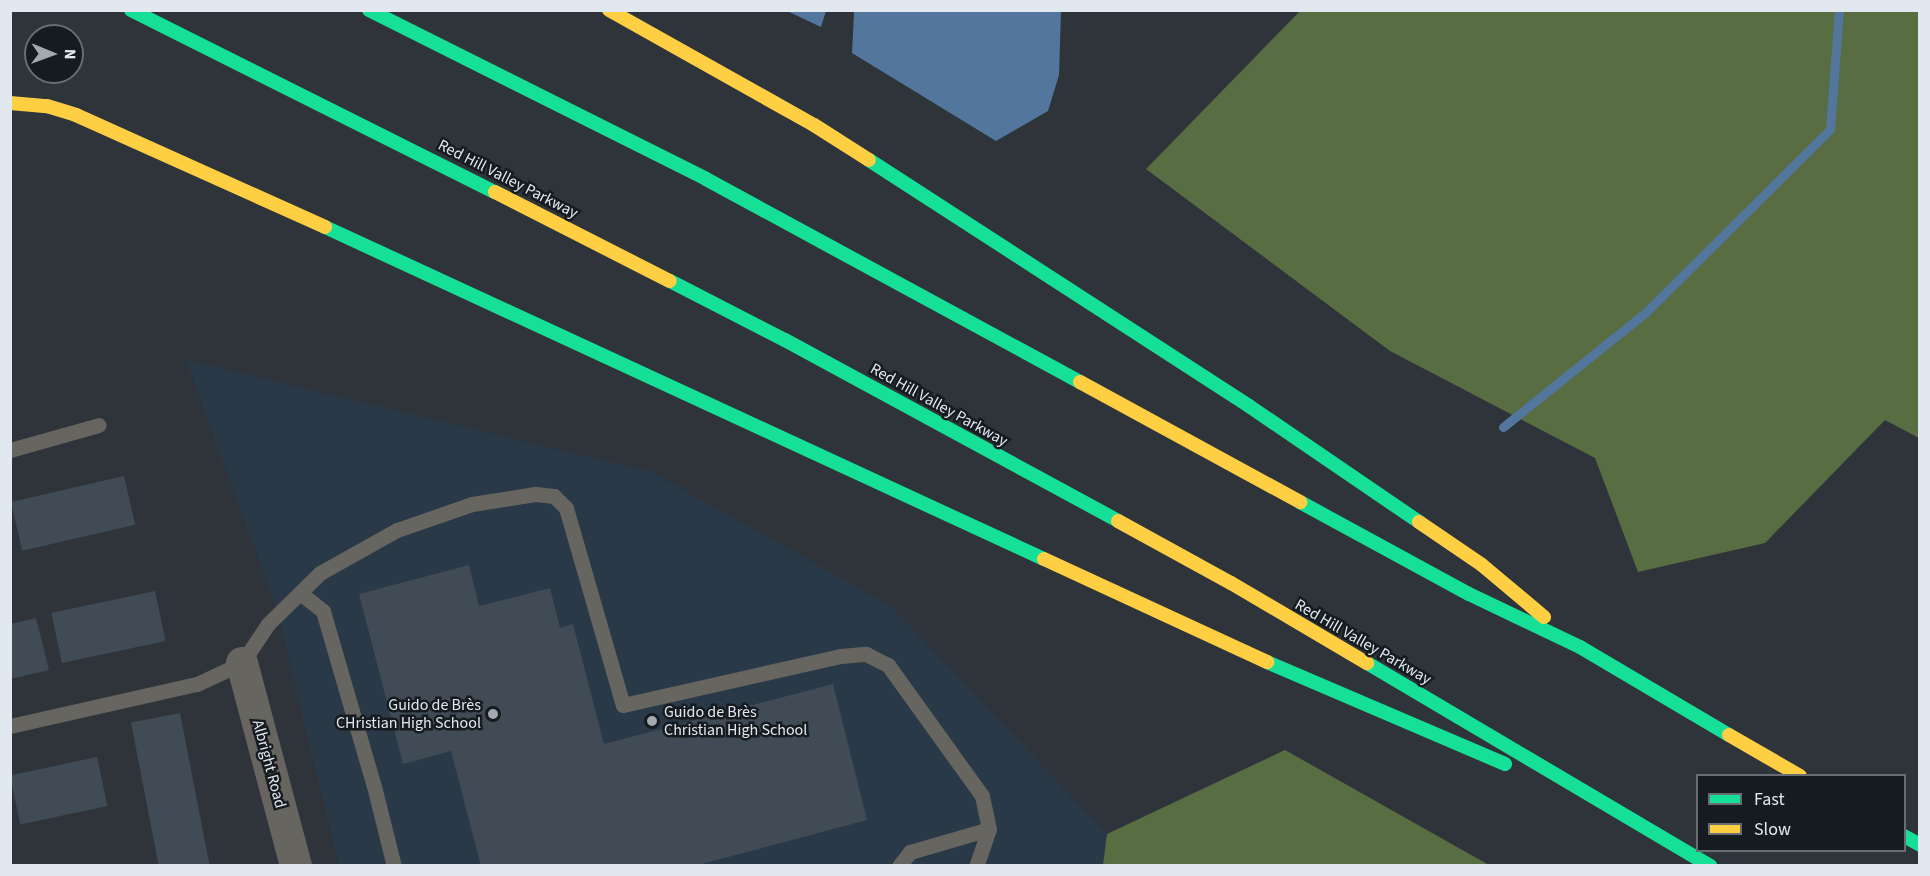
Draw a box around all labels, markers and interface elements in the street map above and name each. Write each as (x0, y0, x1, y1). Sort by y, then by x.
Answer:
north arrow (24, 24, 84, 84)
text: N (59, 49, 81, 60)
street label: Red Hill Valley Parkway (435, 135, 581, 223)
street label: Red Hill Valley Parkway (867, 359, 1011, 451)
street label: Red Hill Valley Parkway (1291, 595, 1435, 689)
place label: Guido de Brès CHristian High School (336, 695, 481, 733)
place label: Guido de Brès Christian High School (664, 702, 807, 740)
marker: Guido de Brès CHristian High School (486, 707, 500, 721)
marker: Guido de Brès Christian High School (645, 714, 659, 728)
street label: Albright Road (248, 718, 290, 810)
legend (1696, 774, 1906, 852)
text: Fast (1754, 787, 1785, 812)
text: Slow (1754, 817, 1791, 842)

